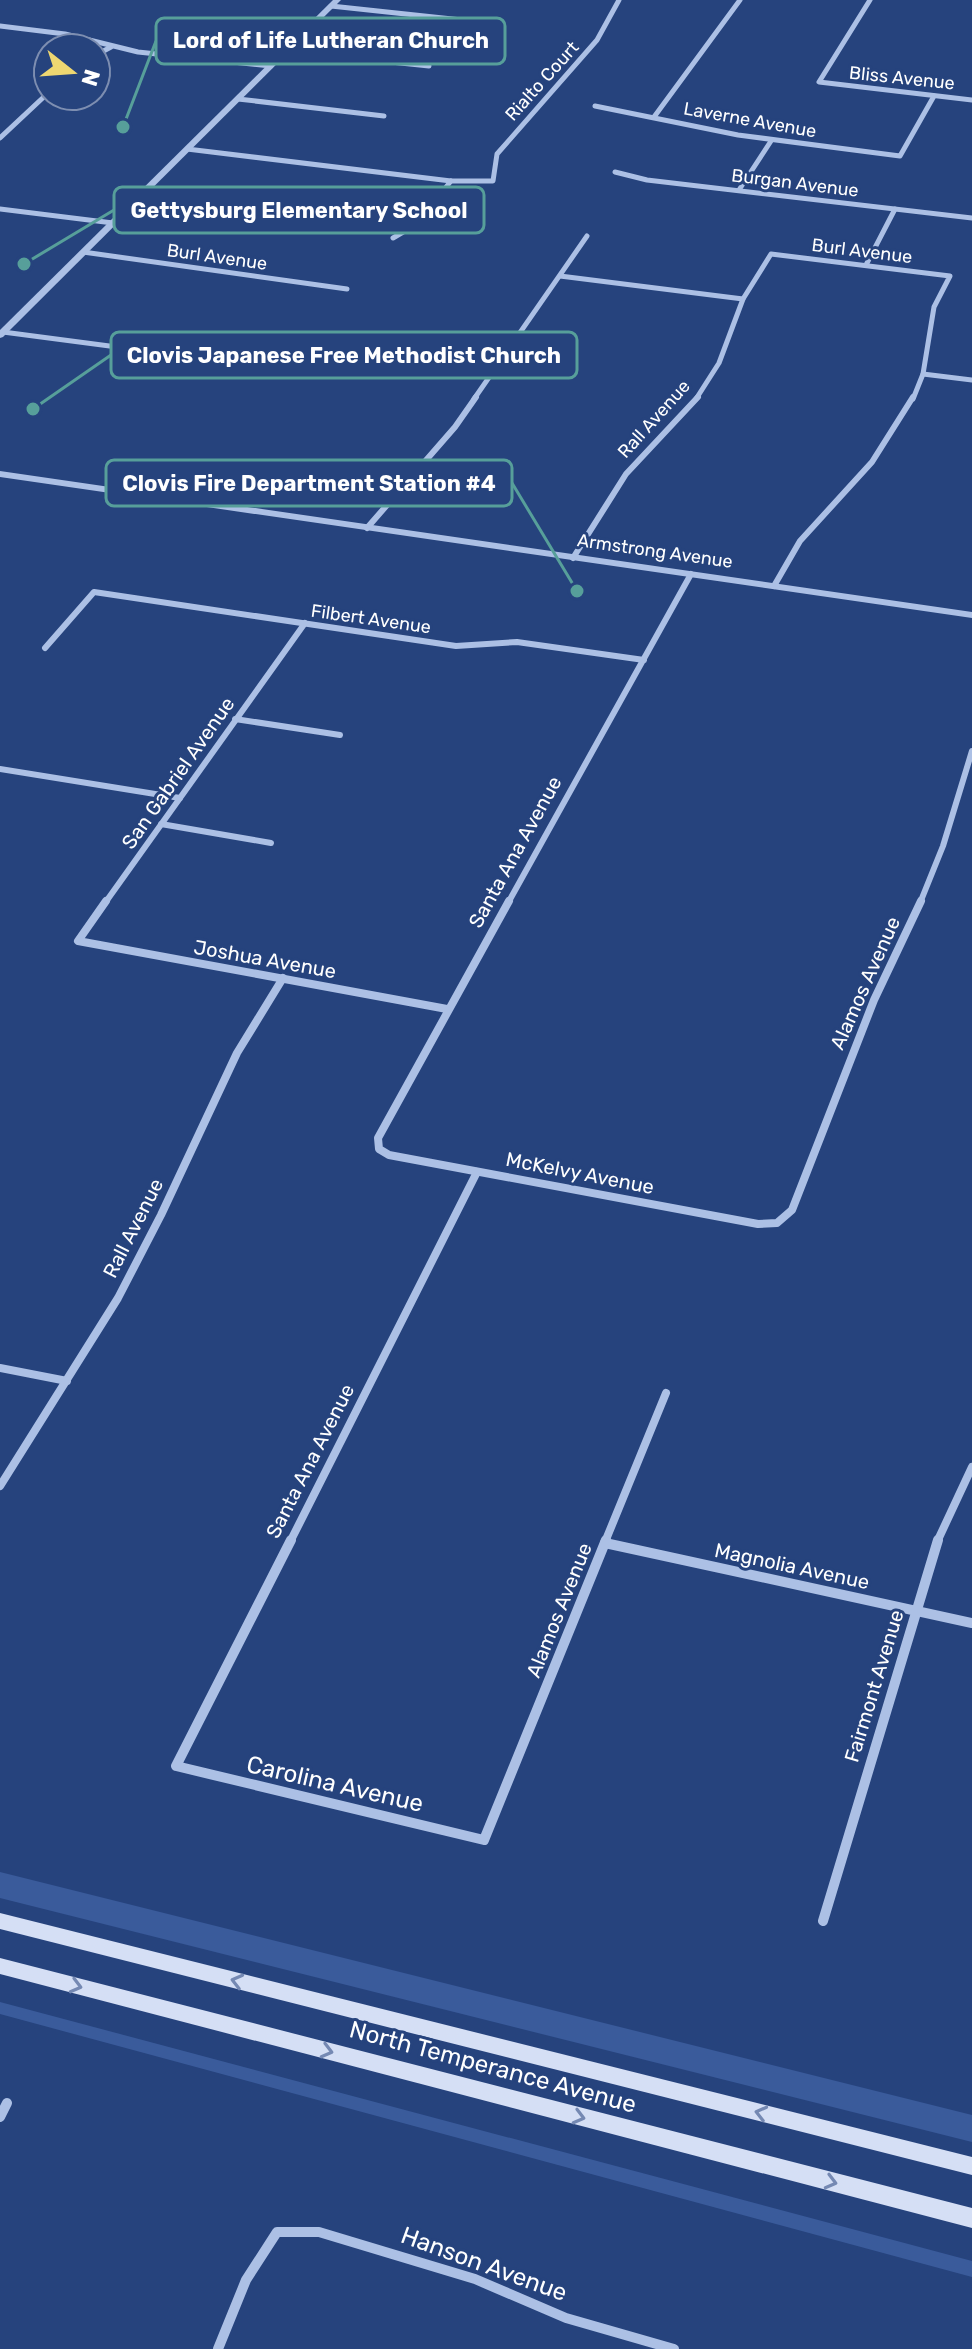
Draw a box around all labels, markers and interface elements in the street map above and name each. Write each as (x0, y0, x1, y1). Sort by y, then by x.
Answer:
callout: Lord of Life Lutheran Church (156, 18, 505, 64)
text: Lord of Life Lutheran Church (173, 27, 489, 54)
north arrow (32, 32, 112, 112)
street label: Rialto Court (501, 37, 583, 125)
street label: Bliss Avenue (848, 62, 956, 94)
text: N (75, 66, 106, 89)
street label: Laverne Avenue (682, 97, 818, 143)
street label: Burgan Avenue (730, 164, 860, 202)
callout: Gettysburg Elementary School (114, 187, 484, 233)
text: Gettysburg Elementary School (130, 197, 468, 224)
street label: Burl Avenue (811, 234, 913, 268)
street label: Burl Avenue (165, 239, 269, 275)
callout: Clovis Japanese Free Methodist Church (111, 332, 577, 378)
text: Clovis Japanese Free Methodist Church (127, 342, 561, 369)
street label: Rall Avenue (613, 375, 695, 463)
callout: Clovis Fire Department Station #4 (106, 460, 512, 506)
text: Clovis Fire Department Station #4 (122, 470, 496, 497)
street label: Armstrong Avenue (576, 529, 734, 573)
street label: Filbert Avenue (310, 600, 432, 638)
street label: San Gabriel Avenue (117, 692, 239, 854)
street label: Santa Ana Avenue (463, 772, 567, 932)
street label: Alamos Avenue (825, 913, 905, 1053)
street label: Joshua Avenue (192, 935, 338, 983)
street label: McKelvy Avenue (504, 1147, 656, 1199)
street label: Rall Avenue (98, 1174, 168, 1282)
street label: Santa Ana Avenue (261, 1380, 359, 1542)
street label: Magnolia Avenue (712, 1538, 872, 1594)
street label: Alamos Avenue (521, 1539, 597, 1681)
street label: Fairmont Avenue (839, 1607, 909, 1765)
street label: Carolina Avenue (244, 1750, 426, 1818)
one-way arrow (231, 1973, 245, 1990)
one-way arrow (68, 1976, 82, 1993)
street label: North Temperance Avenue (347, 2015, 639, 2119)
one-way arrow (320, 2042, 334, 2059)
one-way arrow (754, 2105, 768, 2122)
one-way arrow (571, 2107, 585, 2124)
one-way arrow (823, 2172, 837, 2189)
street label: Hanson Avenue (397, 2221, 571, 2307)

